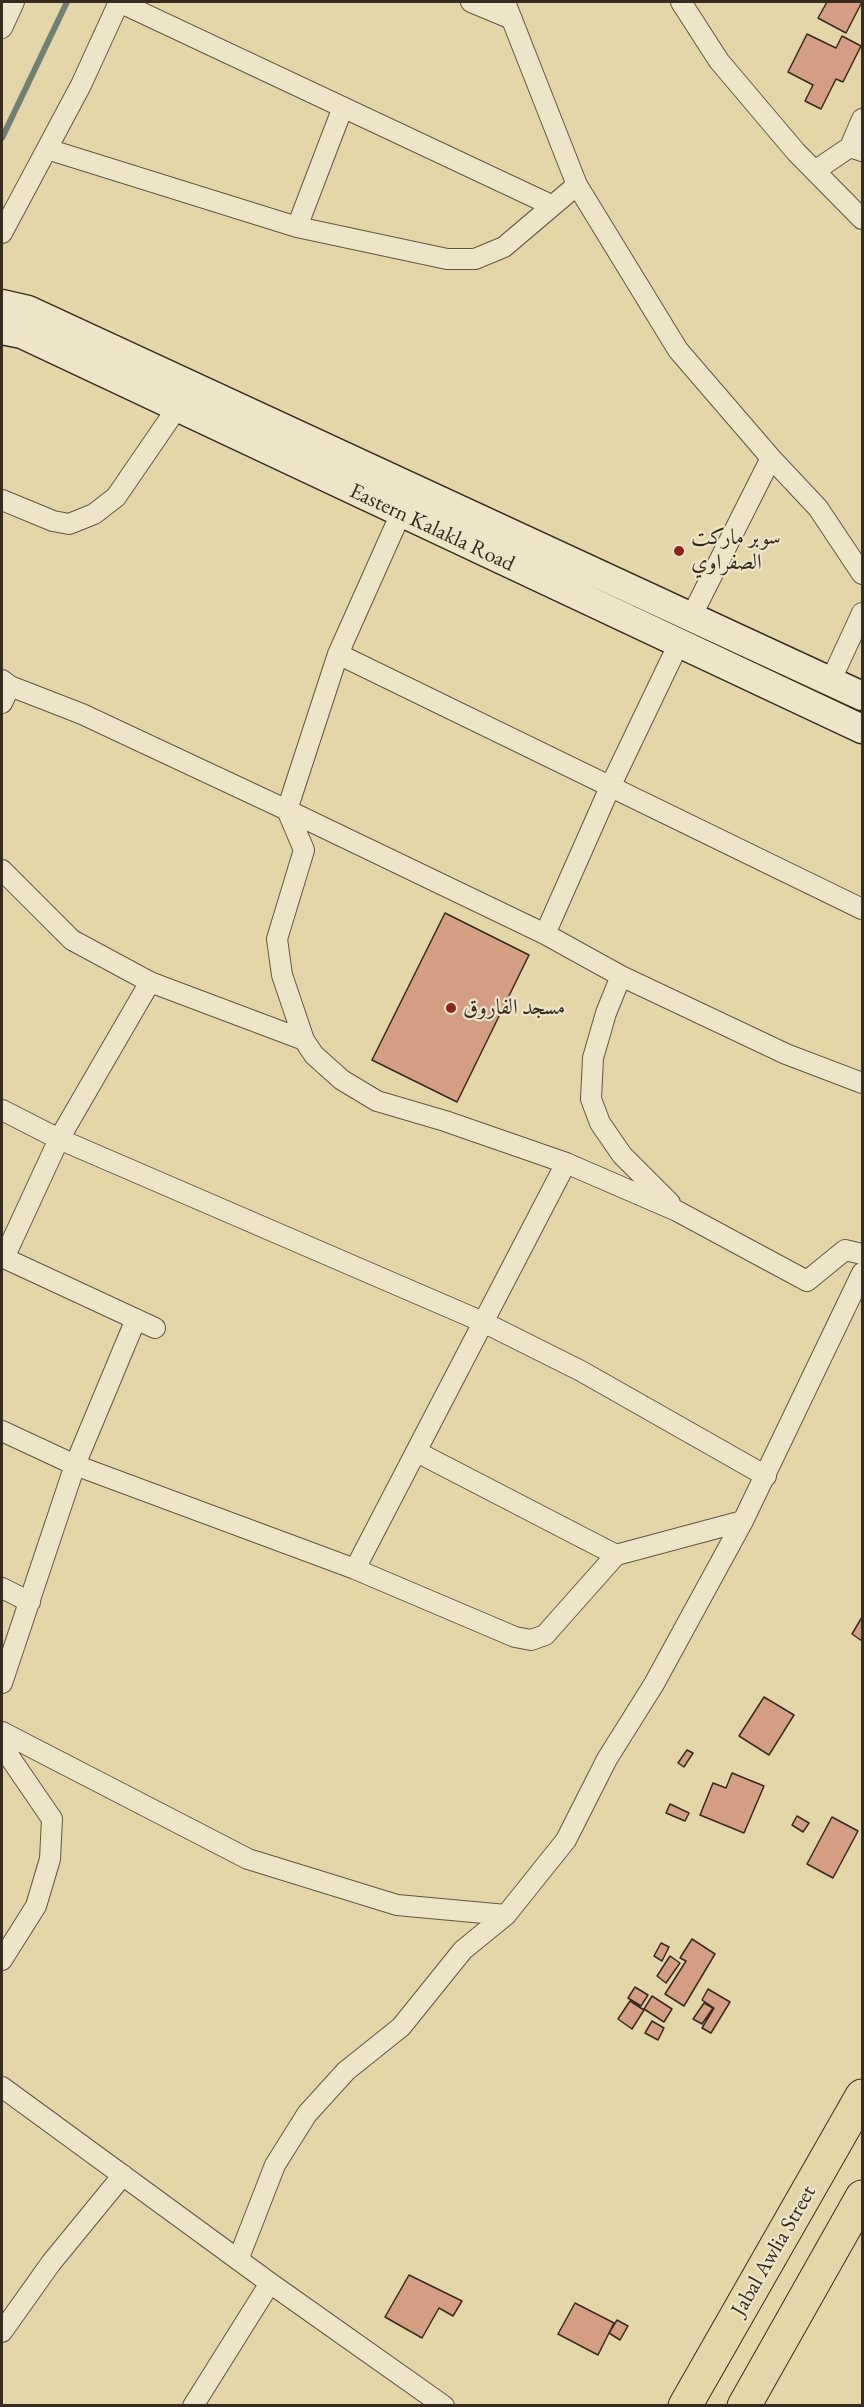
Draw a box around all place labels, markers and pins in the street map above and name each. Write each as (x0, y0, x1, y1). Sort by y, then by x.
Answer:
place label: سوبر ماركت الصفراوي (691, 525, 781, 576)
marker: سوبر ماركت الصفراوي (672, 544, 686, 558)
place label: مسجد الفاروق (463, 995, 565, 1021)
marker: مسجد الفاروق (444, 1001, 458, 1015)

